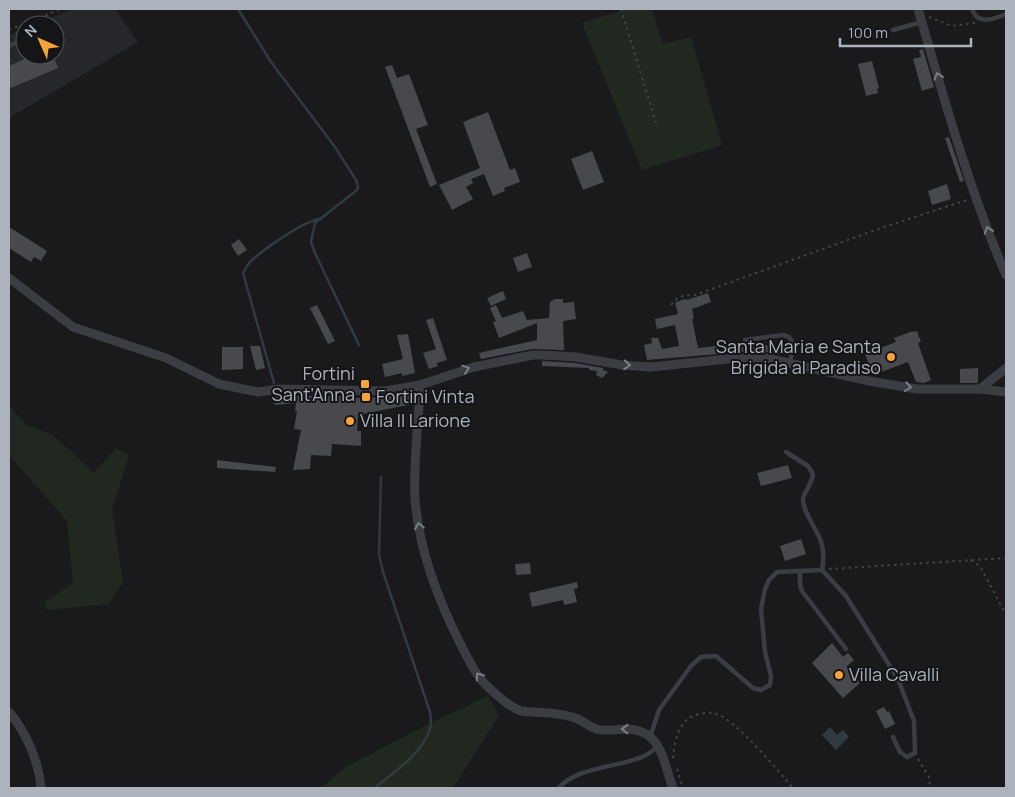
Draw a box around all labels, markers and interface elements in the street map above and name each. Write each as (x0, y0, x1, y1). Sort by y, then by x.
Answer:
north arrow (15, 15, 65, 65)
scale bar (840, 15, 971, 47)
text: N (20, 20, 41, 41)
text: 100 m (848, 22, 888, 43)
one-way arrow (933, 72, 943, 80)
one-way arrow (983, 227, 993, 235)
place label: Santa Maria e Santa Brigida al Paradiso (716, 334, 881, 379)
marker: Santa Maria e Santa Brigida al Paradiso (885, 351, 897, 363)
one-way arrow (623, 359, 631, 370)
place label: Fortini Sant'Anna (272, 361, 355, 406)
one-way arrow (462, 365, 470, 375)
marker: Fortini Sant'Anna (359, 378, 371, 390)
one-way arrow (904, 382, 912, 392)
place label: Fortini Vinta (376, 384, 474, 408)
marker: Fortini Vinta (360, 391, 372, 403)
place label: Villa Il Larione (360, 408, 470, 432)
marker: Villa Il Larione (344, 415, 356, 427)
one-way arrow (414, 522, 424, 531)
place label: Villa Cavalli (849, 662, 939, 686)
marker: Villa Cavalli (833, 669, 845, 681)
one-way arrow (476, 672, 485, 682)
one-way arrow (621, 724, 629, 735)

